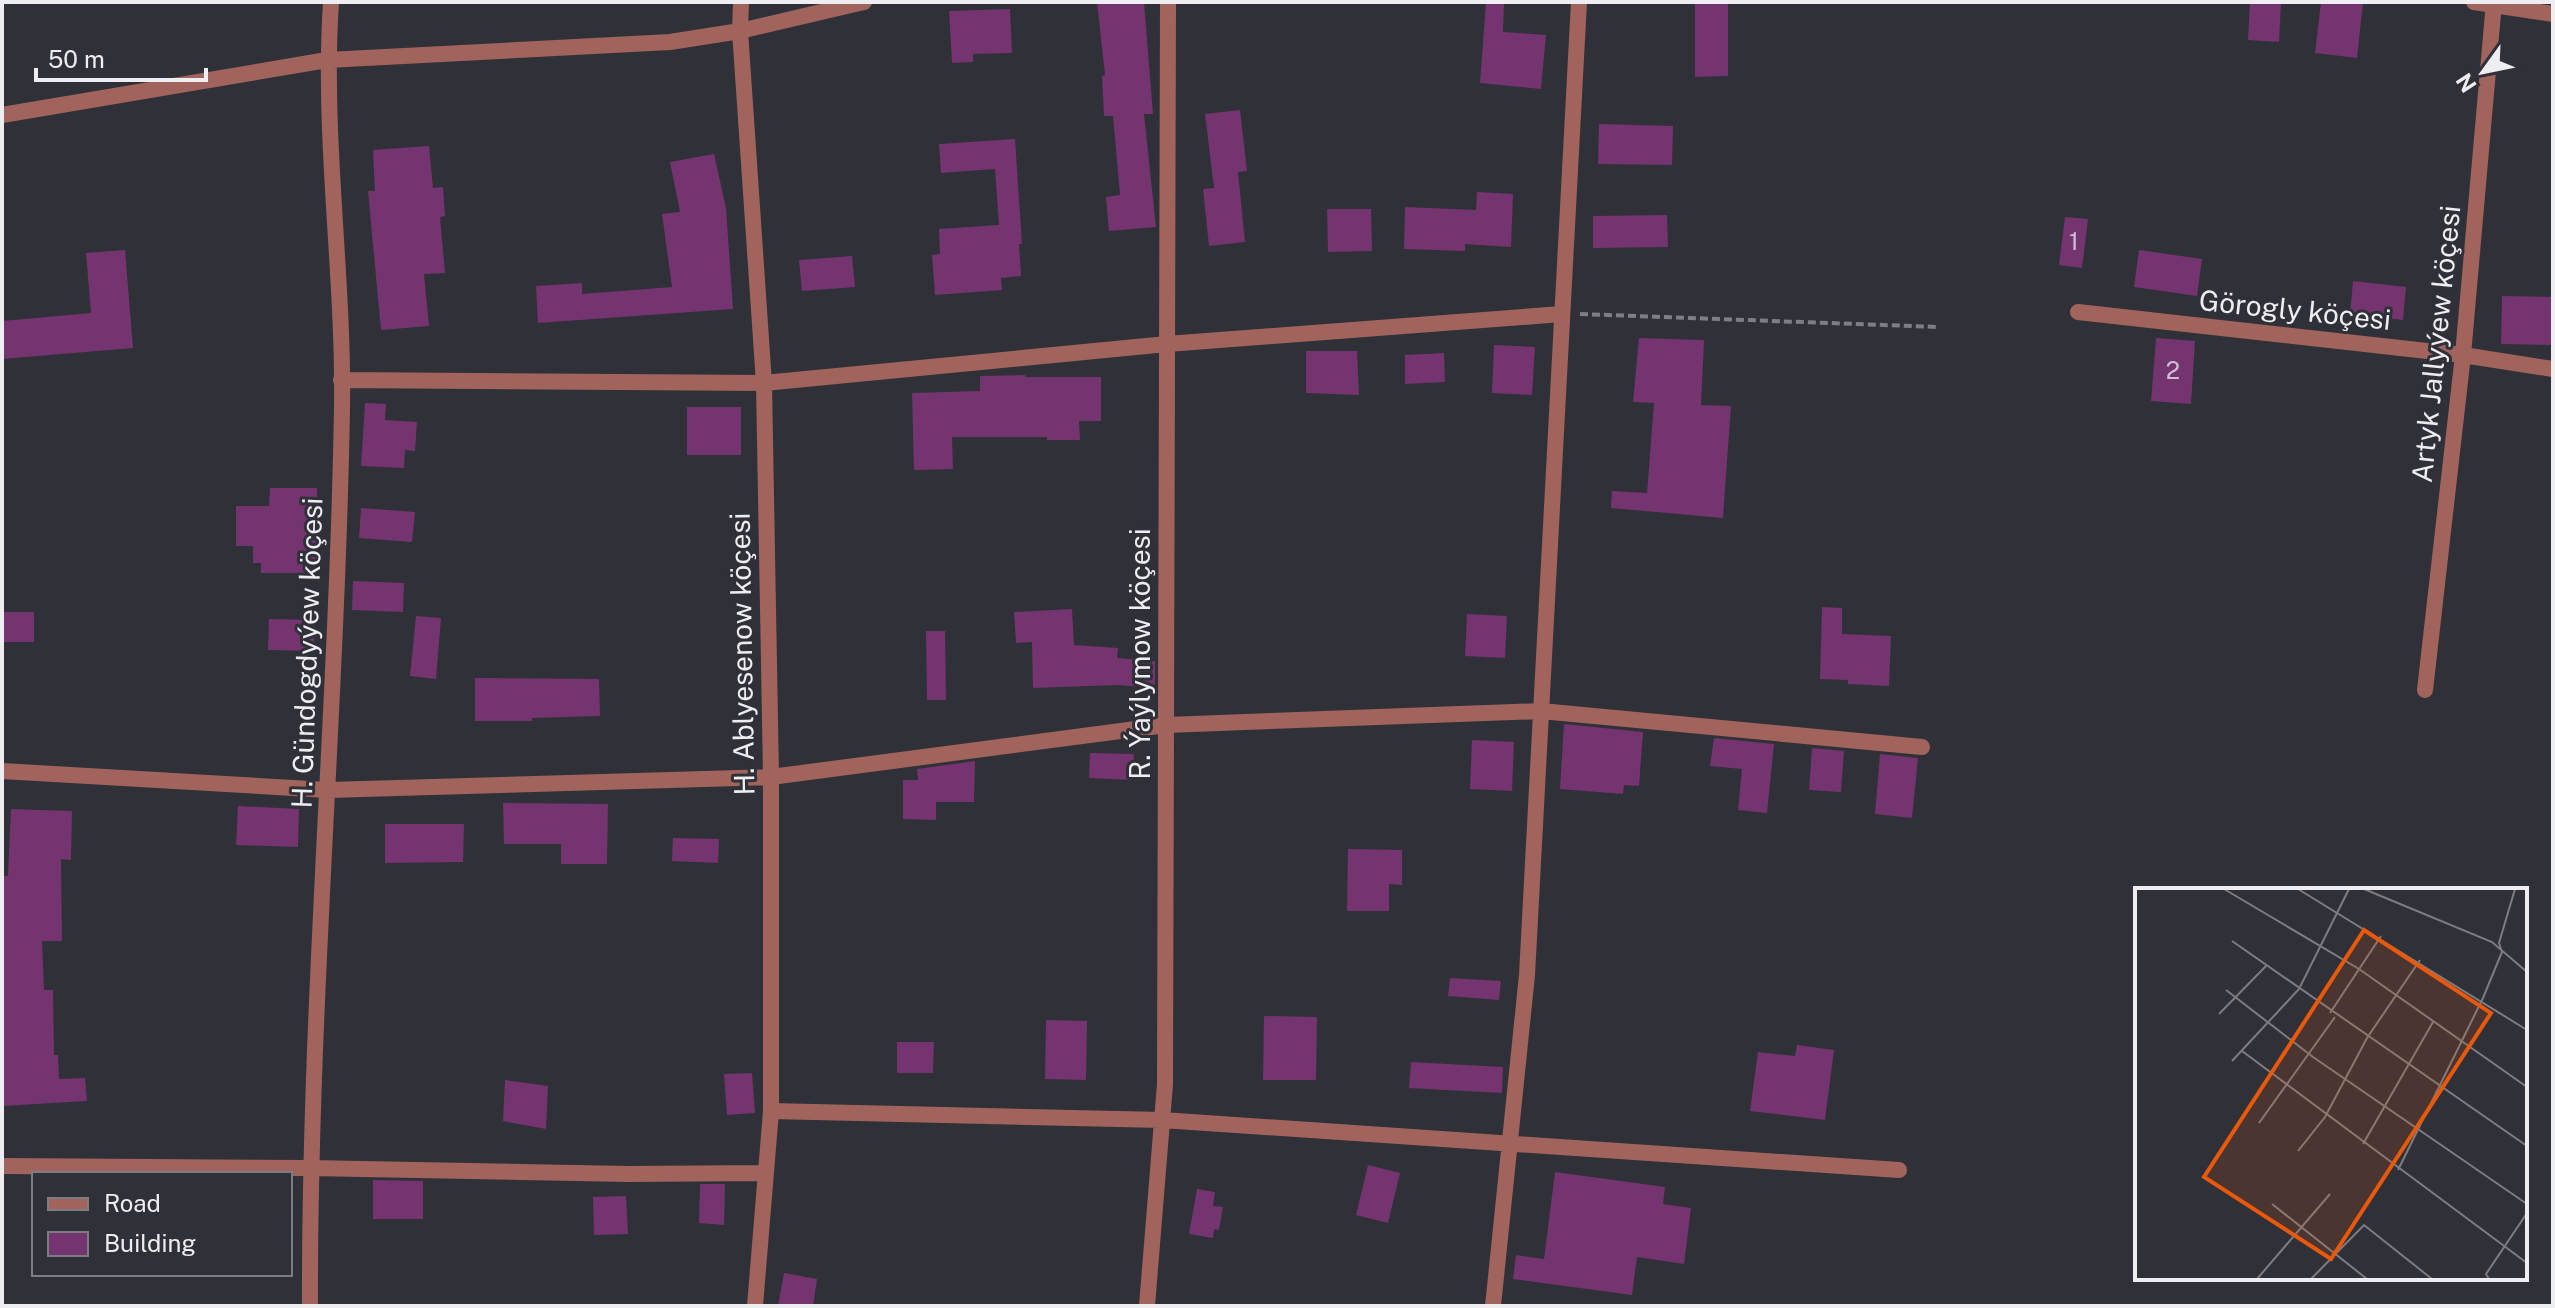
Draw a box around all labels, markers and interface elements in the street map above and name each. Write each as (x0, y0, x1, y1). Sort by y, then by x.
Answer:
scale bar (36, 32, 206, 82)
north arrow (2443, 32, 2523, 112)
text: 50 m (48, 45, 105, 73)
text: N (2451, 69, 2482, 97)
street label: Artyk Jallyýew köçesi (2405, 204, 2466, 484)
house number: 1 (2069, 227, 2079, 255)
street label: Görogly köçesi (2197, 283, 2393, 336)
house number: 2 (2166, 356, 2180, 384)
street label: H. Gündogdyýew köçesi (285, 497, 328, 809)
street label: H. Ablyesenow köçesi (723, 512, 760, 796)
street label: R. Ýaýlymow köçesi (1123, 528, 1156, 780)
inset map (2135, 888, 2527, 1280)
legend (32, 1172, 292, 1276)
text: Road (104, 1189, 161, 1217)
text: Building (104, 1229, 196, 1257)

